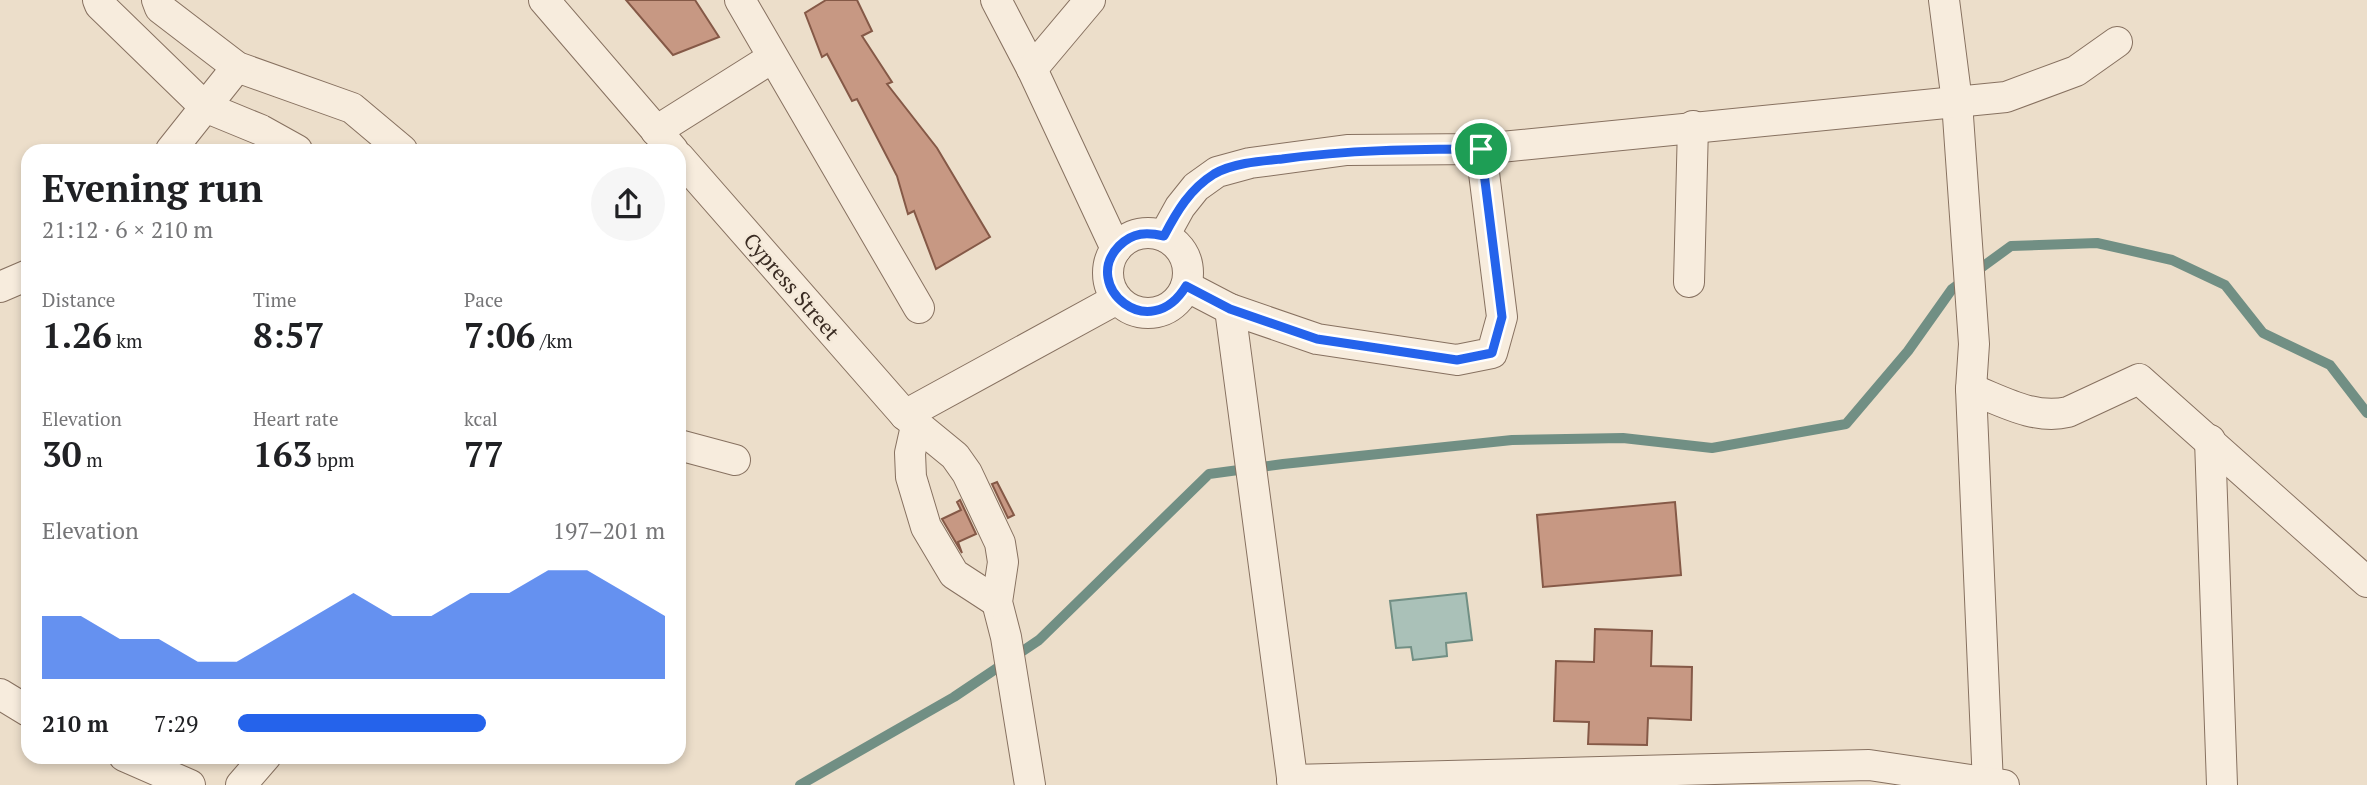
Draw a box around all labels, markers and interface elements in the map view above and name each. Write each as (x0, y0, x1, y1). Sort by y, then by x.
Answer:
pin (1451, 119, 1511, 179)
icon: arrive (1462, 130, 1500, 168)
text: Evening run (42, 163, 263, 213)
button: share (591, 167, 665, 241)
text: 21:12 · 6 × 210 m (42, 214, 213, 245)
street label: Cypress Street (738, 226, 846, 346)
text: Distance (42, 287, 115, 312)
text: Time (253, 287, 296, 312)
text: Pace (464, 287, 503, 312)
text: 1.26 (42, 312, 112, 358)
text: 8:57 (253, 312, 324, 358)
text: 7:06 (464, 312, 535, 358)
text: km (112, 328, 143, 353)
text: /km (535, 328, 573, 353)
text: Elevation (42, 406, 122, 431)
text: Heart rate (253, 406, 338, 431)
text: kcal (464, 406, 498, 431)
text: 30 (42, 431, 82, 477)
text: 163 (253, 431, 312, 477)
text: 77 (464, 431, 504, 477)
text: m (82, 447, 103, 472)
text: bpm (312, 447, 354, 472)
text: Elevation (42, 515, 139, 546)
text: 197–201 m (553, 515, 665, 546)
text: 210 m (42, 708, 108, 739)
text: 7:29 (154, 708, 198, 739)

